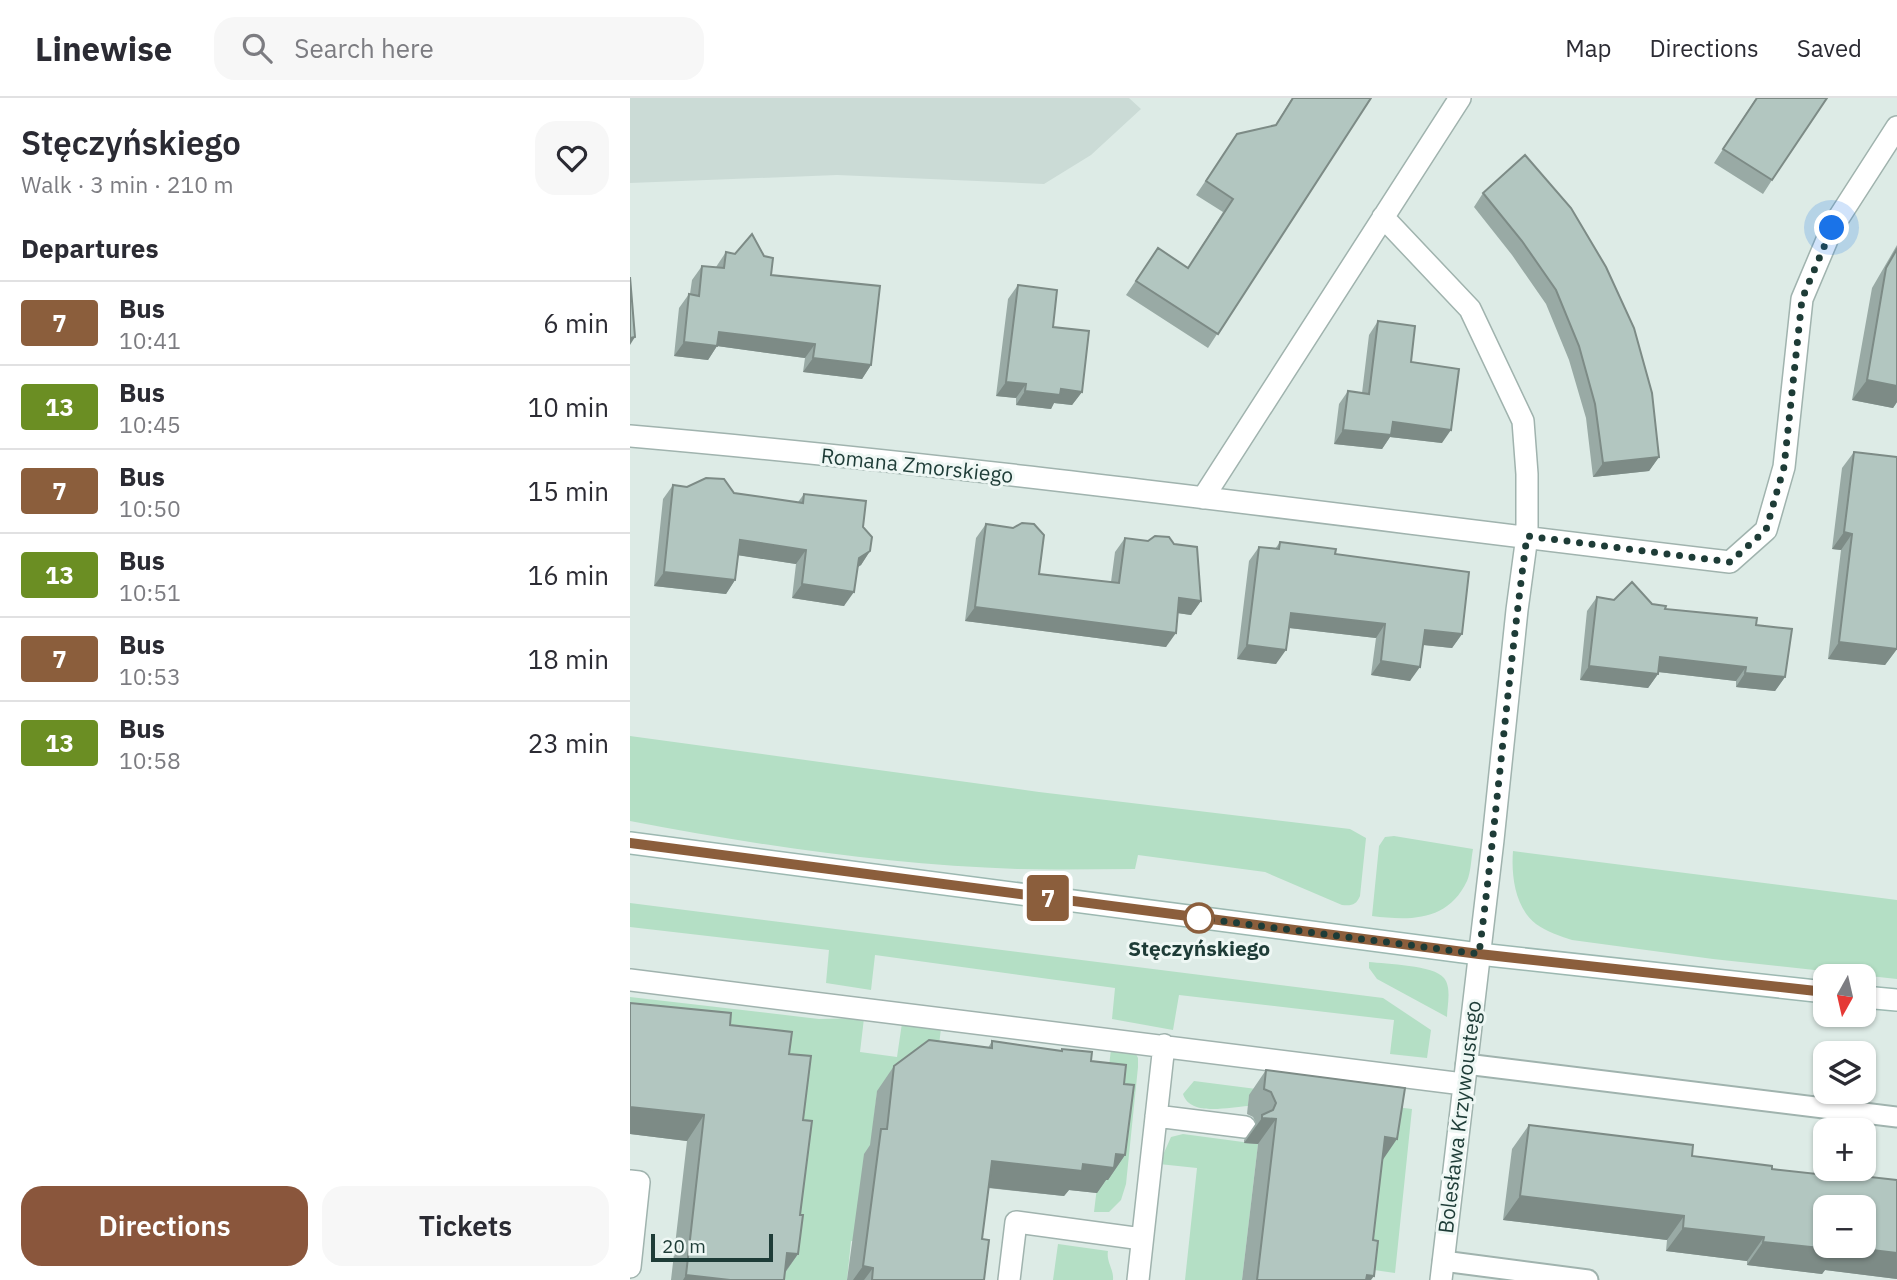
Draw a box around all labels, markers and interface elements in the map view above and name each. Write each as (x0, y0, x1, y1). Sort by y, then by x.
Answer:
search box (214, 17, 704, 80)
text: Linewise (35, 27, 172, 70)
icon: search (238, 29, 276, 67)
text: Search here (294, 31, 434, 65)
text: Map (1565, 32, 1611, 64)
text: Directions (1649, 32, 1759, 64)
text: Saved (1797, 32, 1862, 64)
text: Stęczyńskiego (21, 121, 241, 164)
button: heart (535, 121, 609, 195)
text: Walk · 3 min · 210 m (21, 169, 234, 199)
your location (1814, 210, 1849, 245)
text: Departures (21, 231, 159, 265)
text: Bus (119, 291, 165, 325)
text: 6 min (543, 306, 609, 340)
text: 7 (52, 307, 67, 339)
text: 10:41 (119, 325, 181, 355)
text: Bus (119, 375, 165, 409)
text: 10 min (528, 390, 609, 424)
text: 13 (45, 391, 74, 423)
text: 10:45 (119, 409, 181, 439)
street label: Romana Zmorskiego (820, 441, 1015, 489)
text: Bus (119, 459, 165, 493)
text: 15 min (528, 474, 609, 508)
text: 7 (52, 475, 67, 507)
text: 10:50 (119, 493, 181, 523)
text: Bus (119, 543, 165, 577)
text: 16 min (528, 558, 609, 592)
text: 13 (45, 559, 74, 591)
text: 10:51 (119, 577, 181, 607)
text: Bus (119, 627, 165, 661)
text: 18 min (528, 642, 609, 676)
text: 7 (52, 643, 67, 675)
text: 10:53 (119, 661, 181, 691)
text: Bus (119, 711, 165, 745)
text: 23 min (528, 726, 609, 760)
text: 13 (45, 727, 74, 759)
text: 10:58 (119, 745, 181, 775)
line badge: 7 (1025, 875, 1071, 921)
text: 7 (1041, 882, 1055, 914)
marker: Stęczyńskiego (1184, 903, 1214, 933)
place label: Stęczyńskiego (1128, 934, 1270, 962)
north arrow (1813, 964, 1876, 1027)
map controls (1813, 964, 1876, 1258)
street label: Bolesława Krzywoustego (1431, 999, 1487, 1235)
button: layers (1813, 1041, 1876, 1104)
button: + (1813, 1118, 1876, 1181)
button: Directions (21, 1186, 308, 1266)
button: Tickets (322, 1186, 609, 1266)
button: − (1813, 1195, 1876, 1258)
scale bar (651, 1231, 774, 1263)
text: 20 m (662, 1234, 706, 1258)

